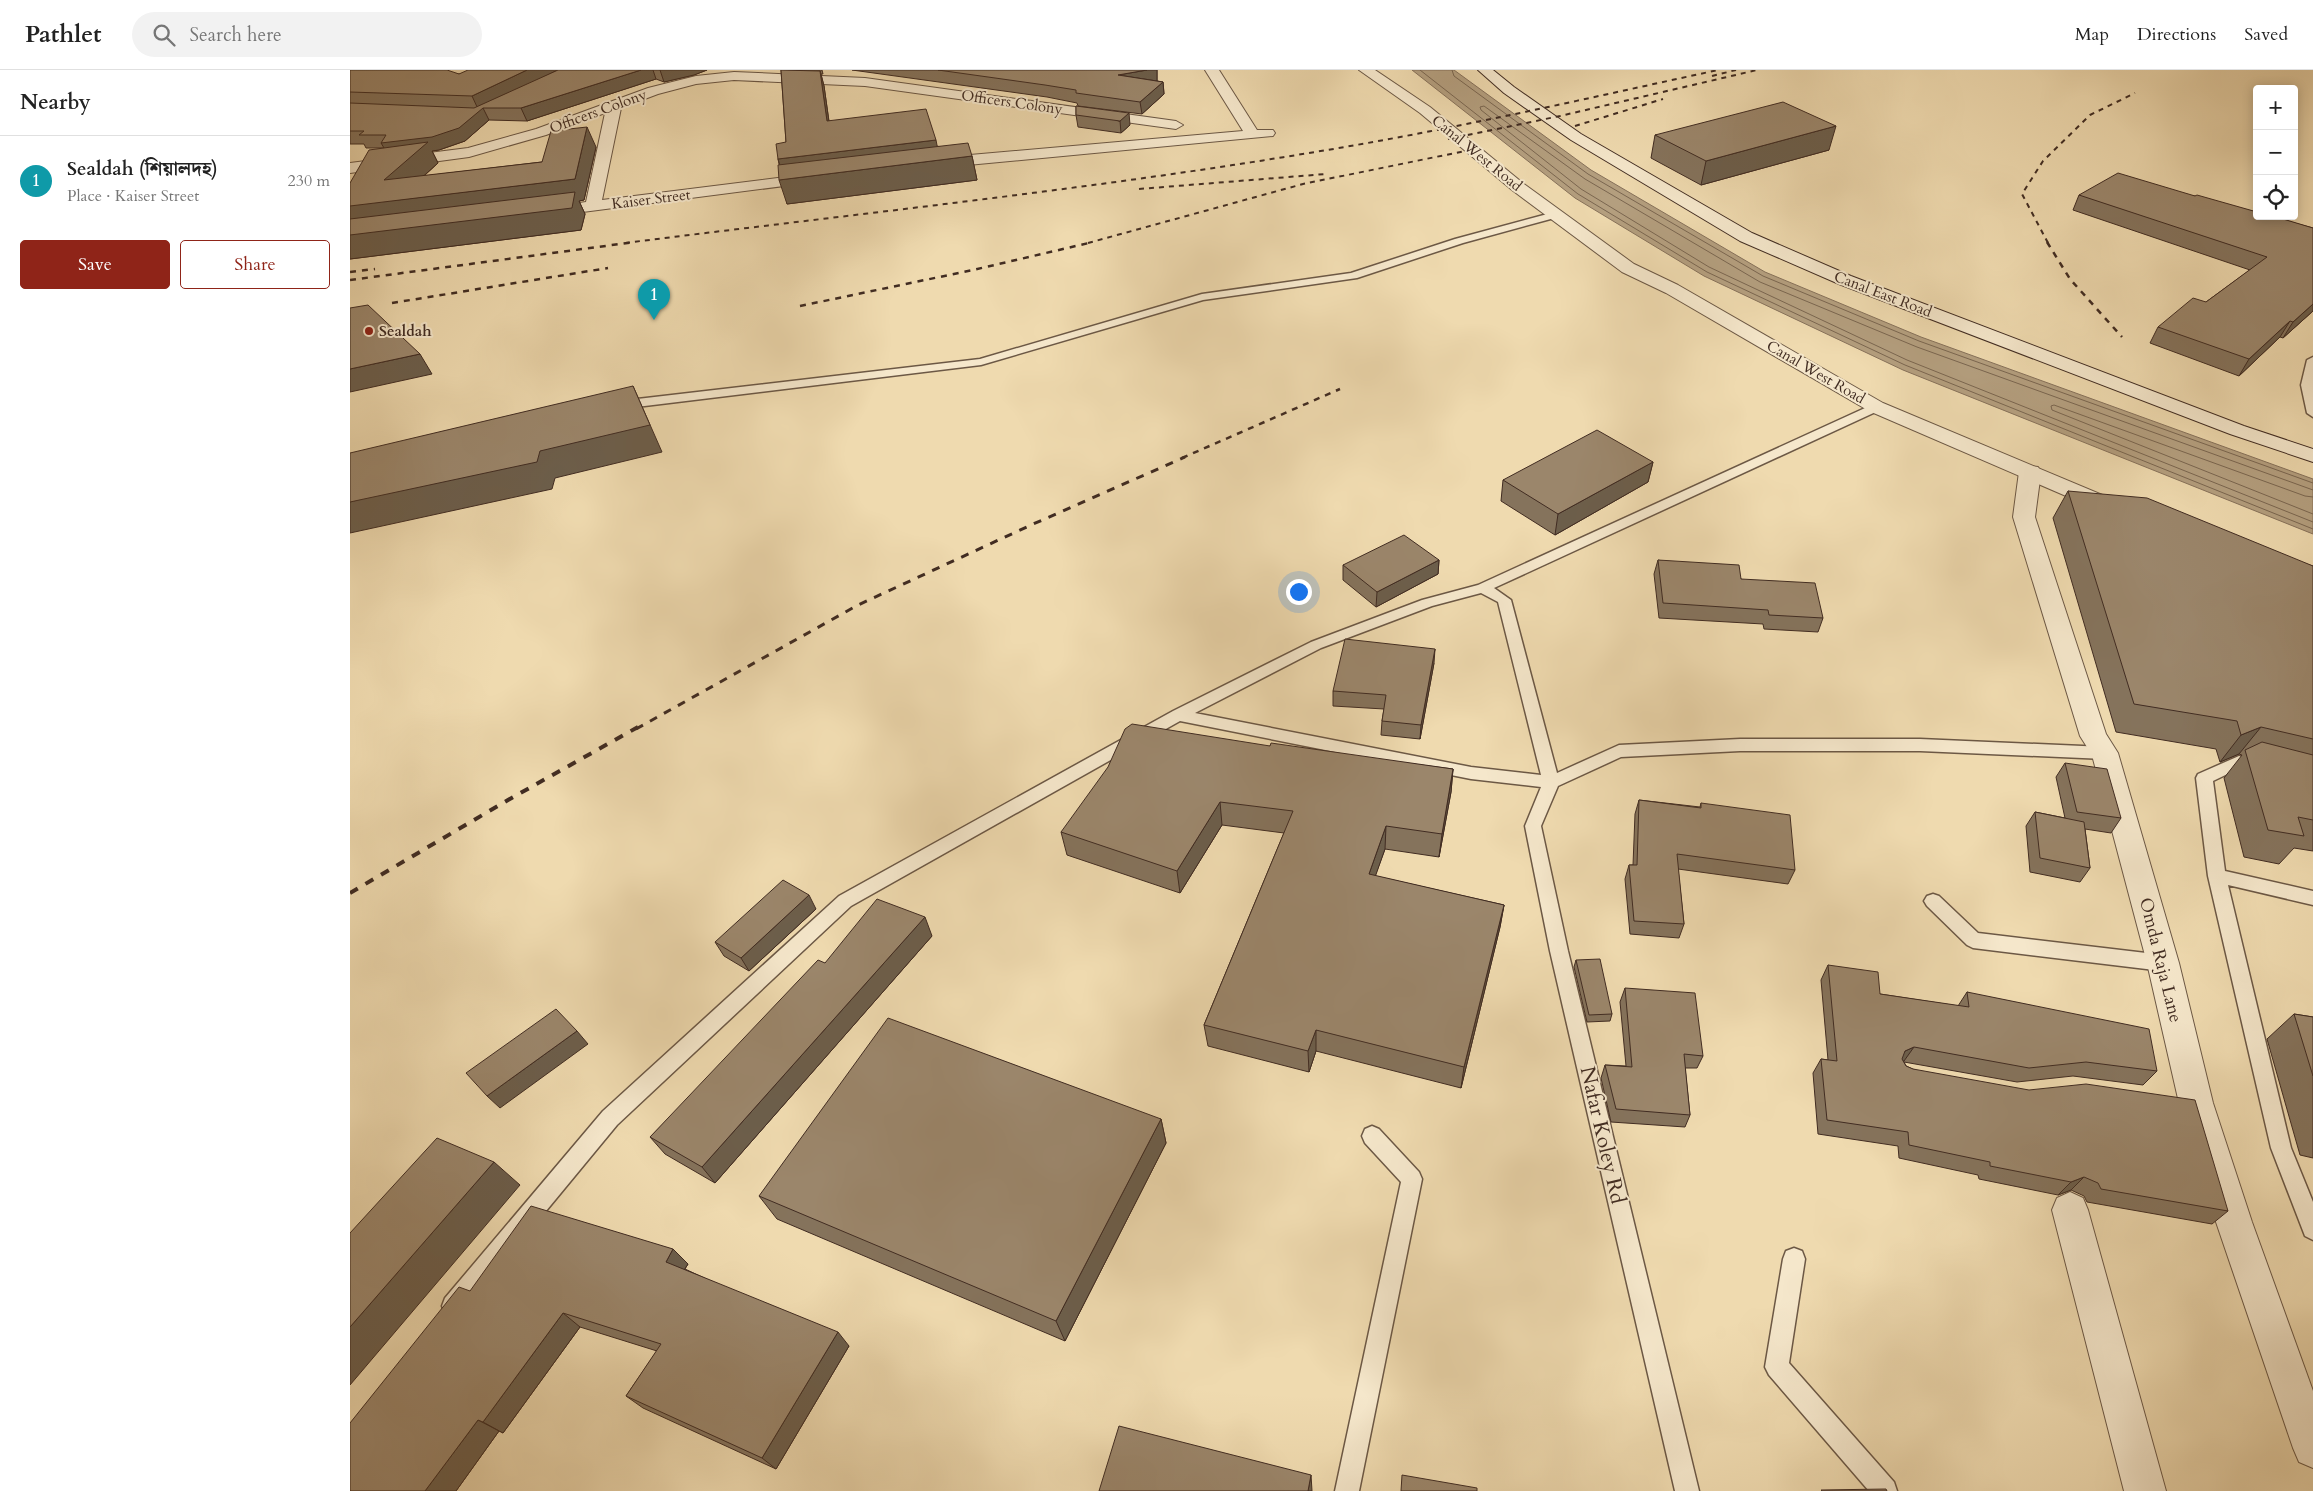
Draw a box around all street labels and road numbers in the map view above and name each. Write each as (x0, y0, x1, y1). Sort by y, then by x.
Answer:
street label: Officers Colony (547, 84, 649, 138)
street label: Officers Colony (960, 85, 1064, 119)
street label: Canal West Road (1428, 110, 1526, 196)
street label: Kaiser Street (610, 184, 692, 214)
street label: Canal East Road (1831, 266, 1935, 322)
street label: Canal West Road (1763, 336, 1869, 408)
street label: Omda Raja Lane (2133, 895, 2188, 1025)
street label: Nafar Koley Rd (1573, 1064, 1632, 1207)

